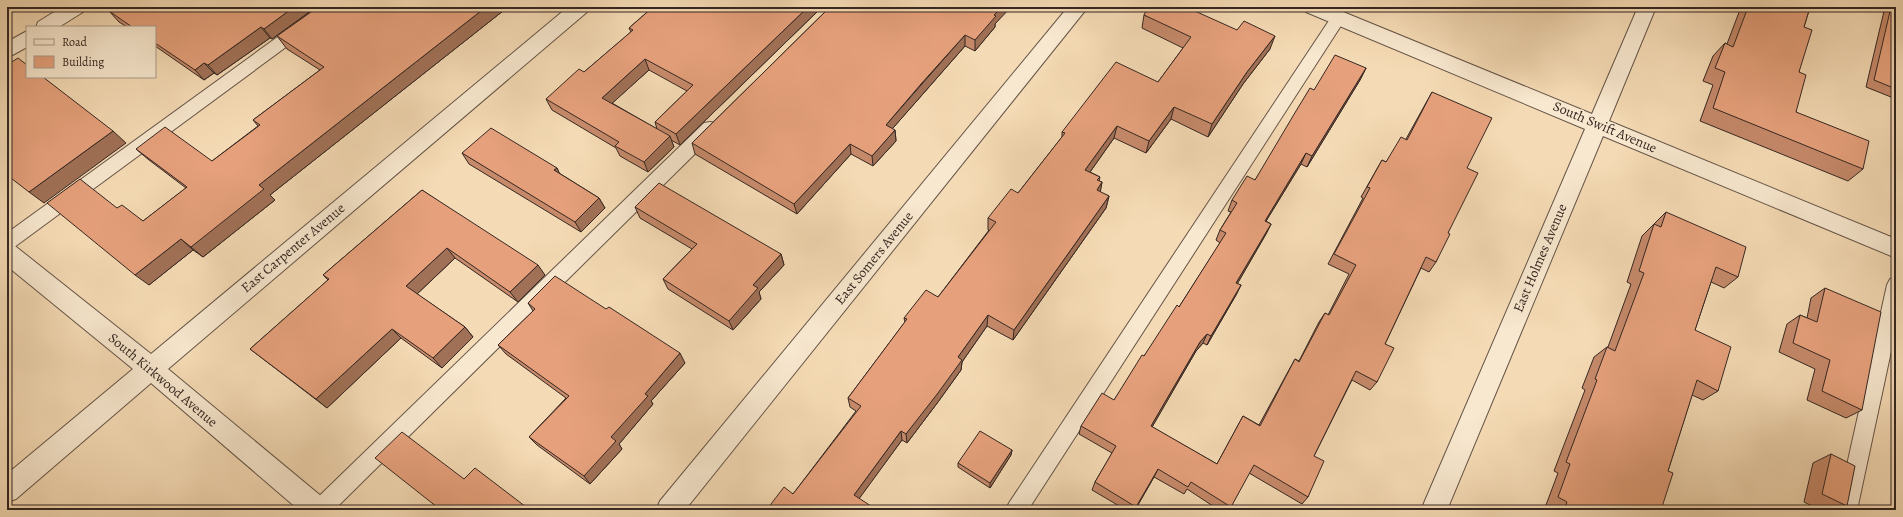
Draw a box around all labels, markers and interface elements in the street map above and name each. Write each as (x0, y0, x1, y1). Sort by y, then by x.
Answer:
legend (26, 26, 156, 78)
text: Road (62, 34, 88, 50)
text: Building (62, 54, 104, 70)
street label: South Swift Avenue (1550, 97, 1660, 157)
street label: East Carpenter Avenue (237, 199, 349, 297)
street label: East Holmes Avenue (1509, 201, 1571, 315)
street label: East Somers Avenue (830, 207, 918, 309)
street label: South Kirkwood Avenue (104, 329, 222, 431)

